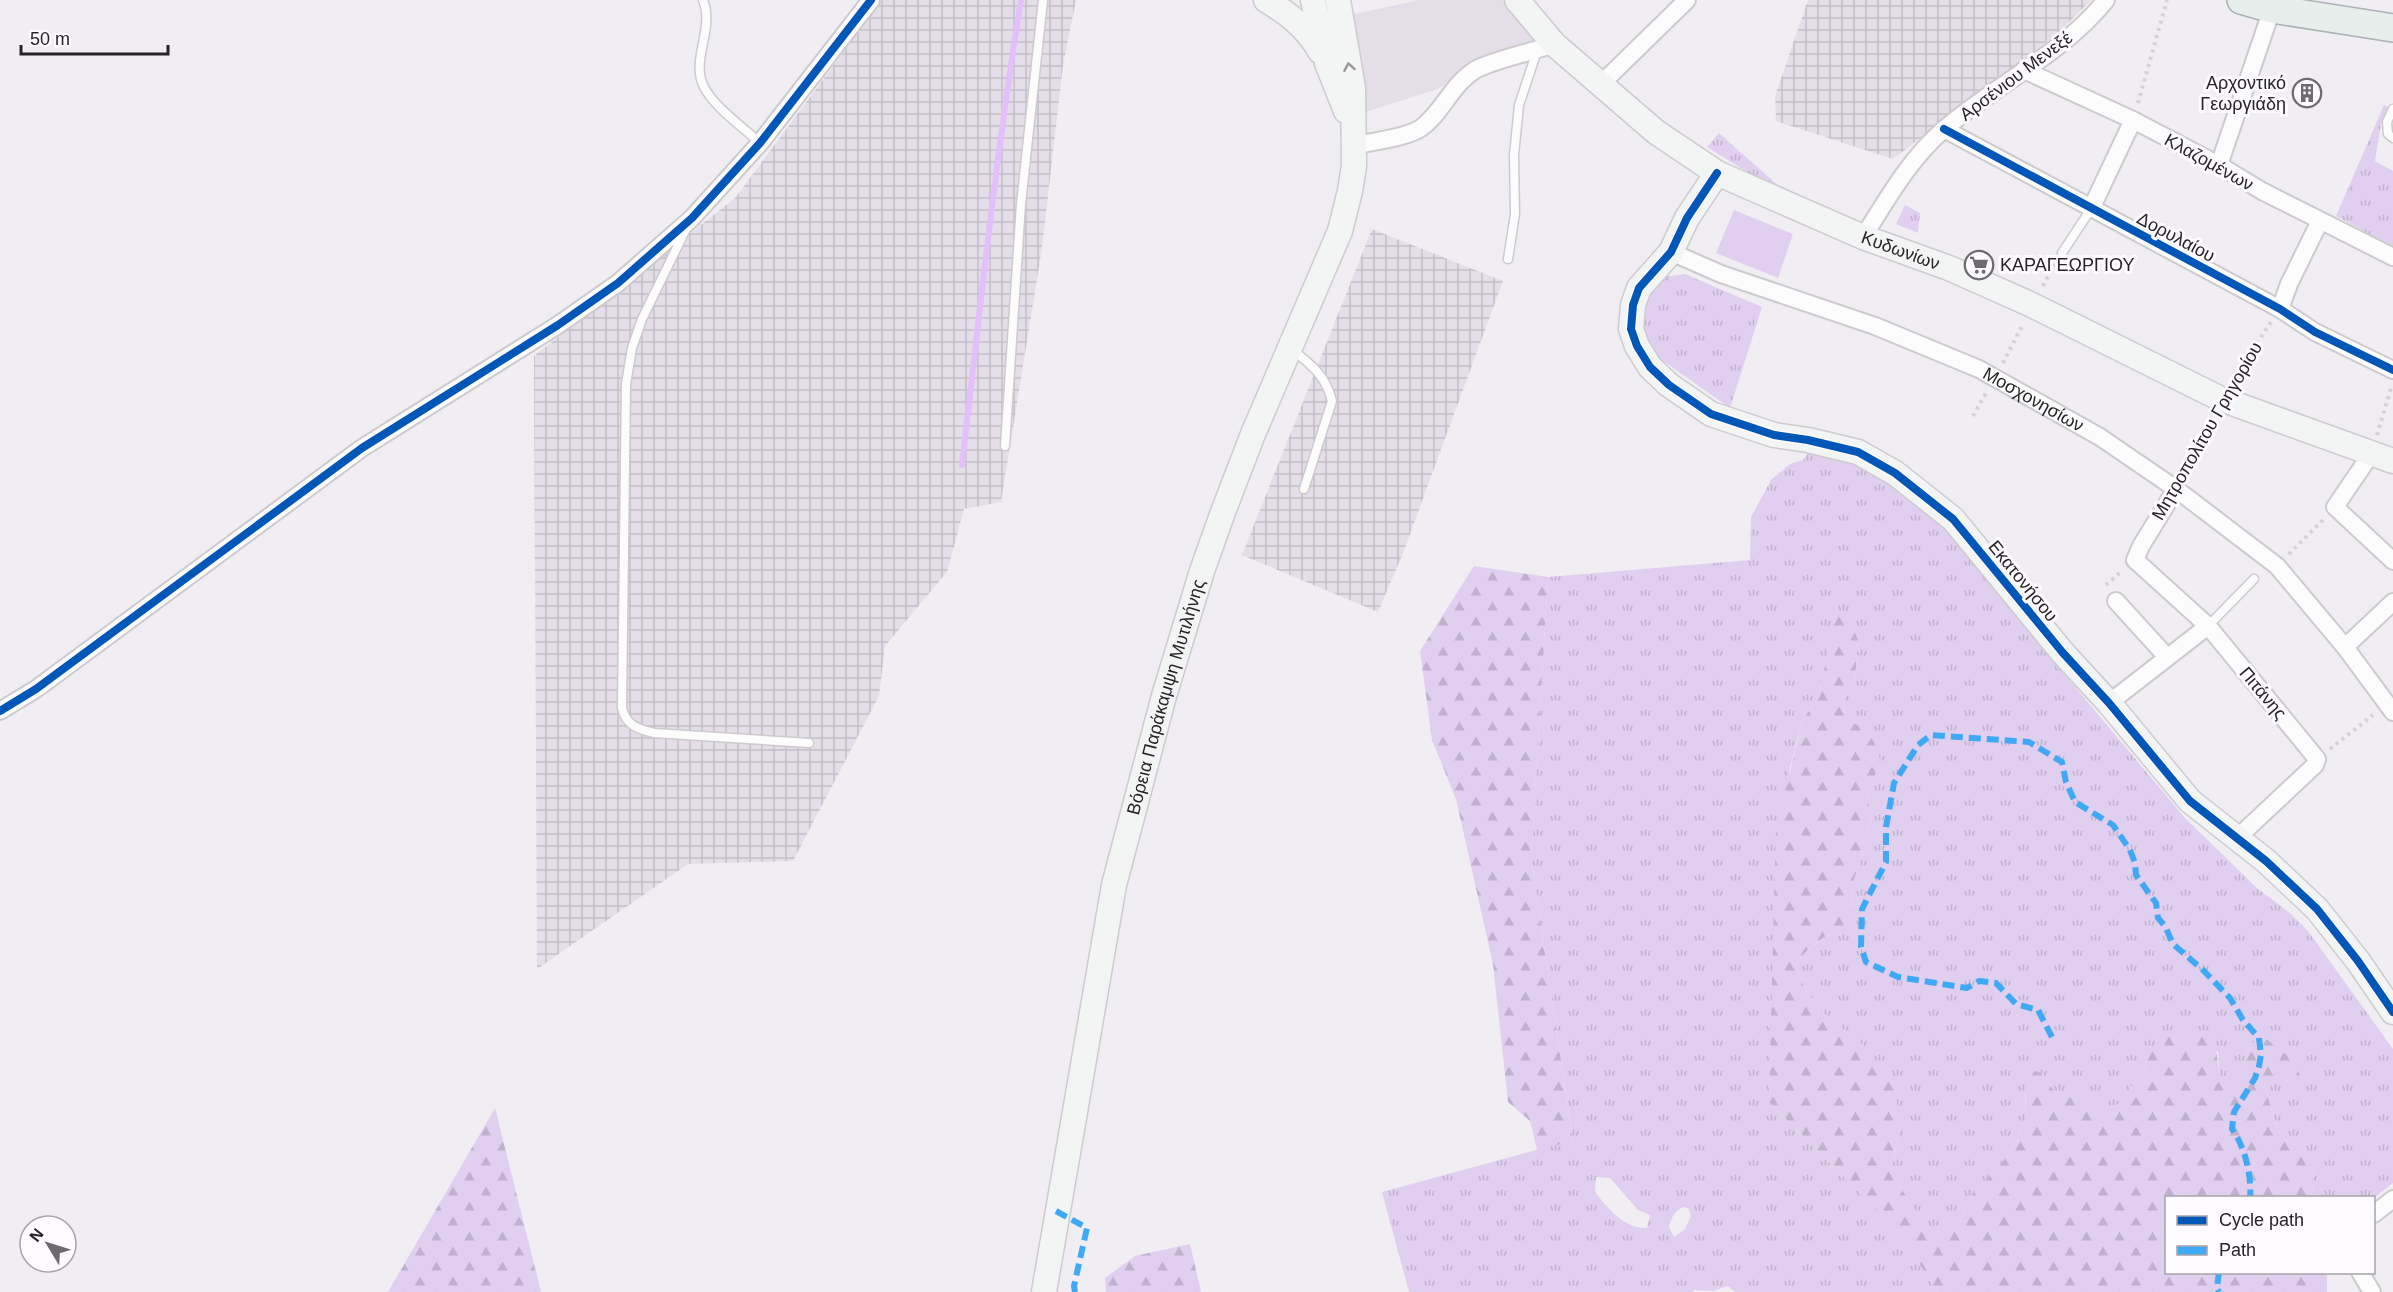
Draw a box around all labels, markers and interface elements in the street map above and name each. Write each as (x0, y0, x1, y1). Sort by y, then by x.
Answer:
scale bar (21, 18, 168, 56)
street label: Αρσένιου Μενεξέ (1956, 27, 2076, 125)
text: 50 m (30, 29, 70, 49)
one-way arrow (1343, 62, 1356, 72)
place label: Αρχοντικό Γεωργιάδη (2200, 73, 2286, 114)
building icon: Αρχοντικό Γεωργιάδη (2291, 77, 2323, 109)
street label: Κλαζομένων (2161, 129, 2257, 195)
street label: Δορυλαίου (2134, 208, 2218, 266)
street label: Κυδωνίων (1859, 227, 1942, 274)
supermarket icon: ΚΑΡΑΓΕΩΡΓΙΟΥ (1963, 249, 1995, 281)
place label: ΚΑΡΑΓΕΩΡΓΙΟΥ (2000, 255, 2134, 275)
street label: Μητροπολίτου Γρηγορίου (2148, 339, 2266, 523)
street label: Μοσχονησίων (1979, 363, 2087, 436)
street label: Εκατονήσου (1984, 537, 2062, 625)
street label: Βόρεια Παράκαμψη Μυτιλήνης (1123, 577, 1209, 817)
street label: Πιτάνης (2235, 663, 2291, 723)
legend (2165, 1196, 2375, 1274)
text: Cycle path (2219, 1210, 2304, 1230)
north arrow (18, 1214, 78, 1274)
text: N (26, 1225, 47, 1245)
text: Path (2219, 1240, 2256, 1260)

